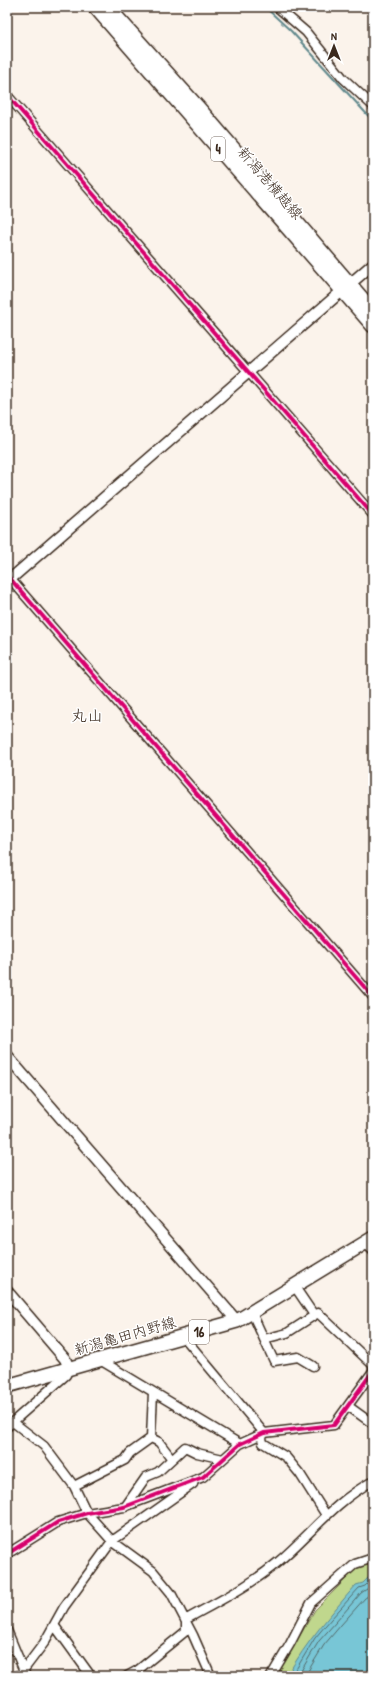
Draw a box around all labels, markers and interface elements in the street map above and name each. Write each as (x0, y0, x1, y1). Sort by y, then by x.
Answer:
north arrow (314, 26, 354, 66)
text: N (331, 29, 337, 43)
road number: 4 (211, 137, 225, 161)
street label: 新潟港横越線 (233, 142, 308, 224)
district label: 丸山 (71, 704, 103, 726)
street label: 新潟亀田内野線 (71, 1311, 178, 1360)
road number: 16 (189, 1320, 209, 1344)

